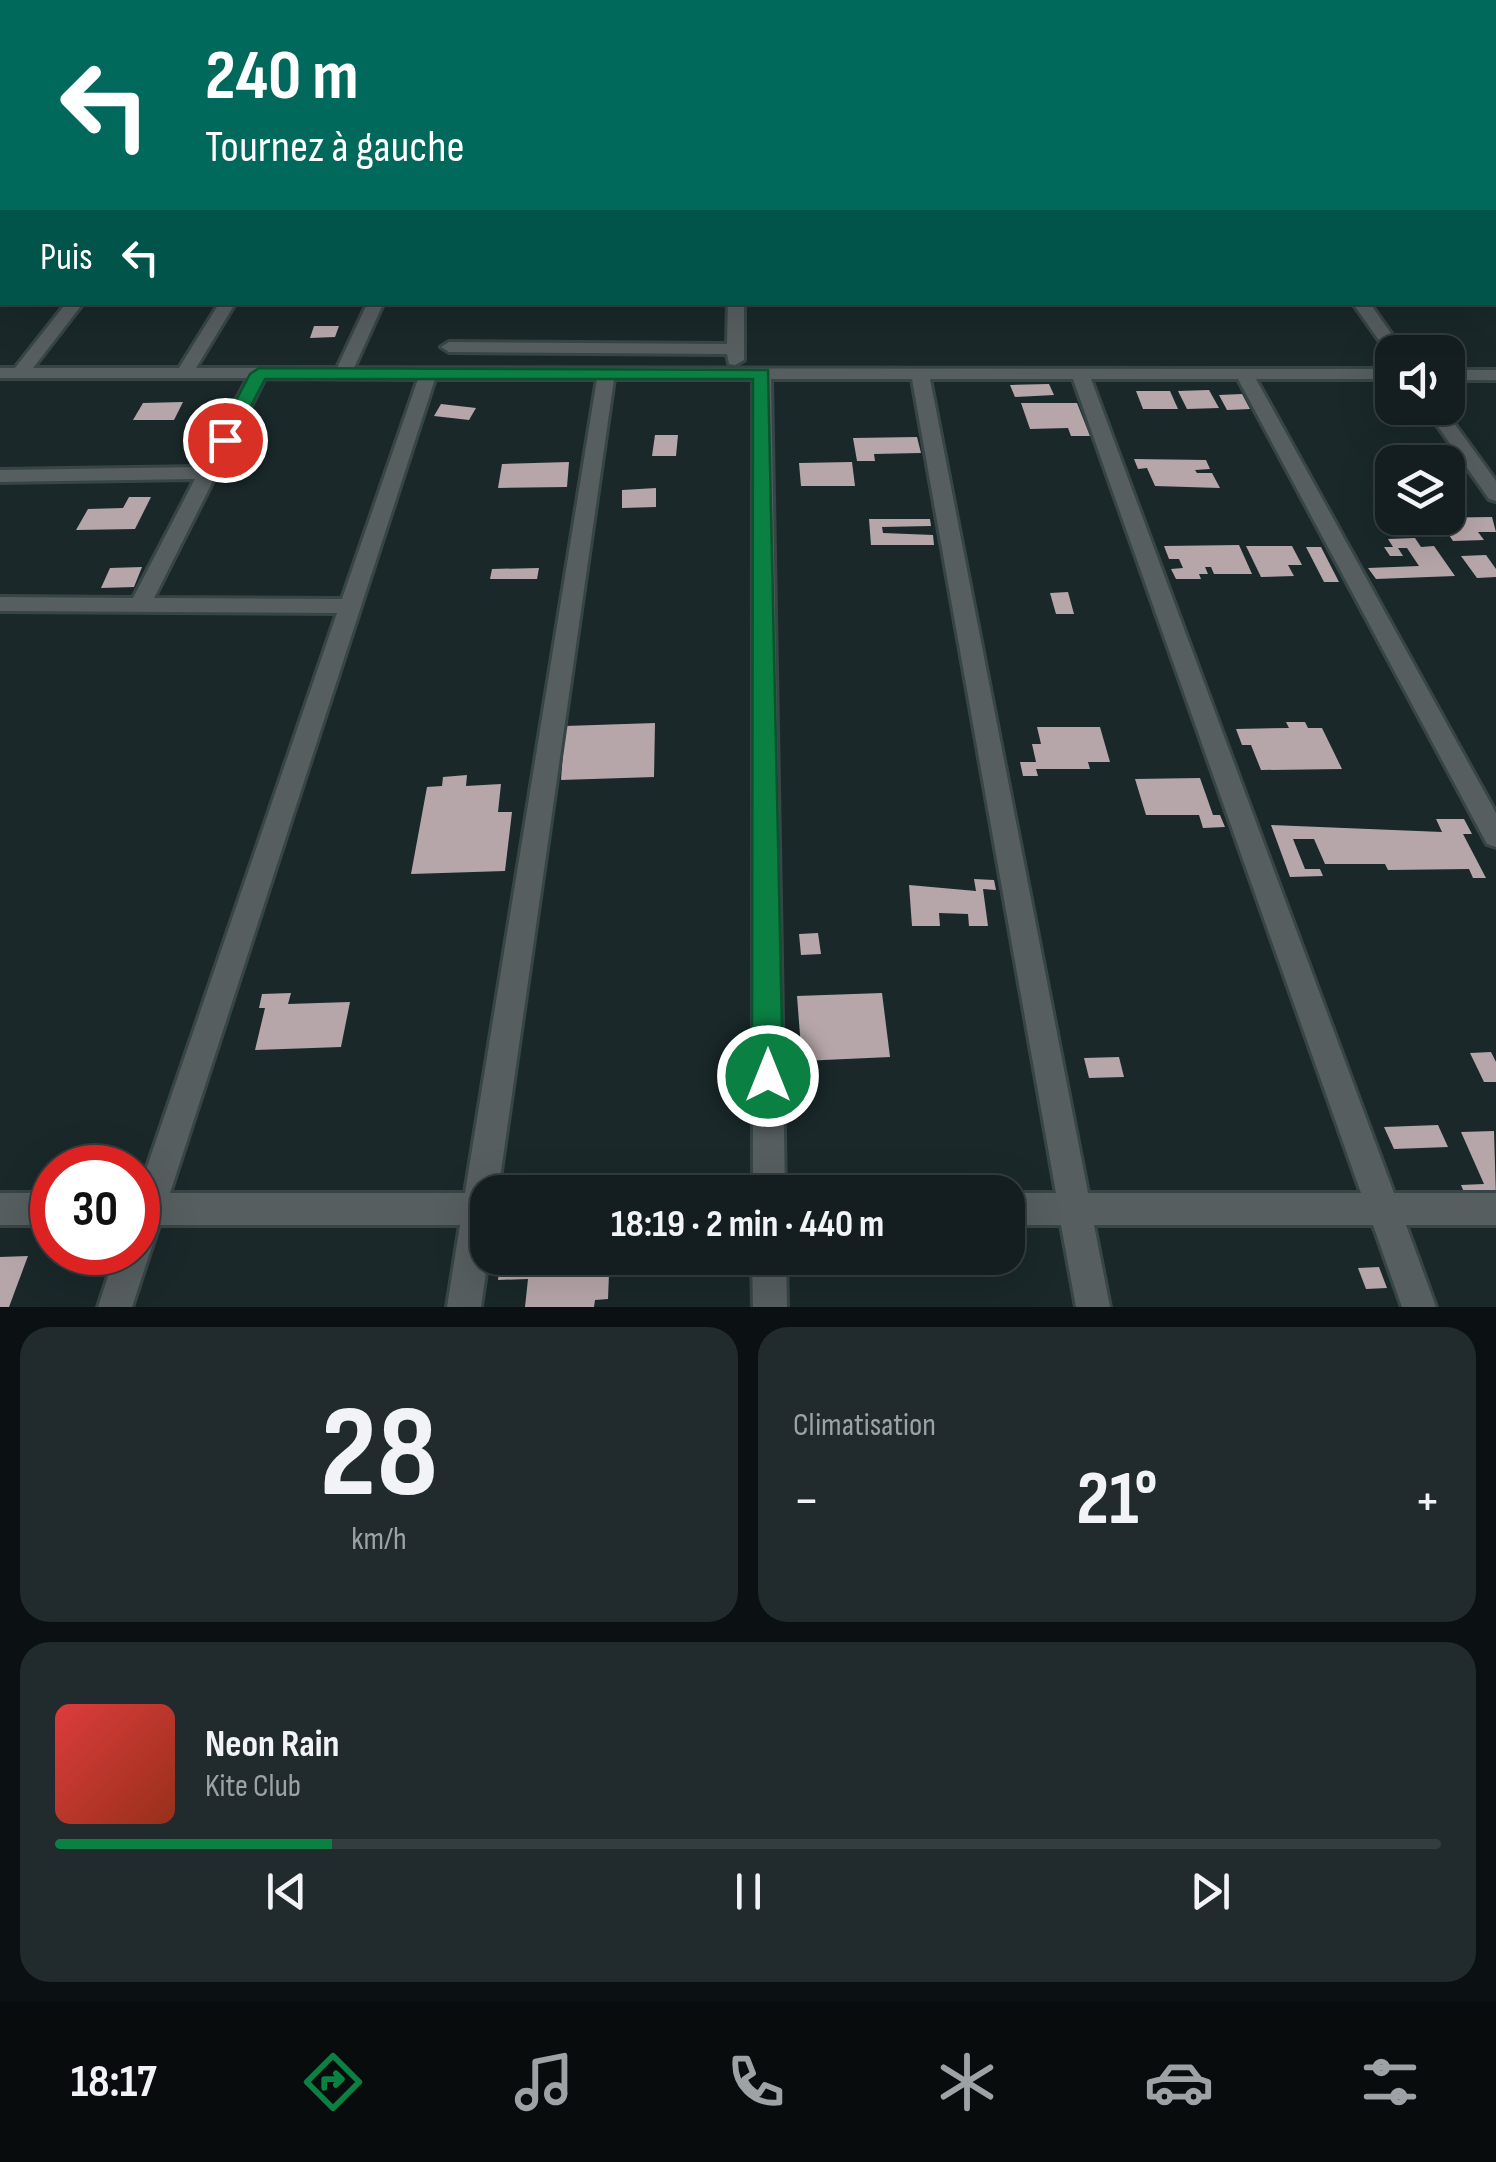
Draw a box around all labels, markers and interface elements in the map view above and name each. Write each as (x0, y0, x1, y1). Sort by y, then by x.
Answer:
text: 240 m (205, 35, 359, 119)
icon: left (40, 40, 170, 170)
text: Tournez à gauche (205, 120, 465, 175)
icon: left (113, 230, 168, 285)
text: Puis (40, 235, 93, 280)
map controls (1375, 335, 1465, 535)
button: sound (1375, 335, 1465, 425)
pin (183, 398, 268, 483)
icon: arrive (198, 413, 253, 468)
button: layers (1375, 445, 1465, 535)
position arrow (716, 1024, 820, 1128)
speed limit sign: 30 (30, 1145, 160, 1275)
text: 18:19 · 2 min · 440 m (611, 1202, 884, 1247)
text: 28 (320, 1377, 438, 1533)
text: Climatisation (793, 1406, 936, 1445)
text: 21° (1076, 1455, 1158, 1546)
text: − (793, 1468, 820, 1535)
text: + (1414, 1468, 1441, 1535)
text: km/h (351, 1520, 407, 1559)
text: Neon Rain (205, 1722, 339, 1767)
text: Kite Club (205, 1767, 301, 1806)
icon: previous (259, 1864, 314, 1919)
icon: pause (721, 1864, 776, 1919)
icon: next (1183, 1864, 1238, 1919)
icon: directions (298, 2047, 368, 2117)
icon: music (509, 2047, 579, 2117)
icon: phone (721, 2047, 791, 2117)
icon: climate (932, 2047, 1002, 2117)
icon: car (1144, 2047, 1214, 2117)
icon: filters (1355, 2047, 1425, 2117)
text: 18:17 (71, 2055, 157, 2110)

